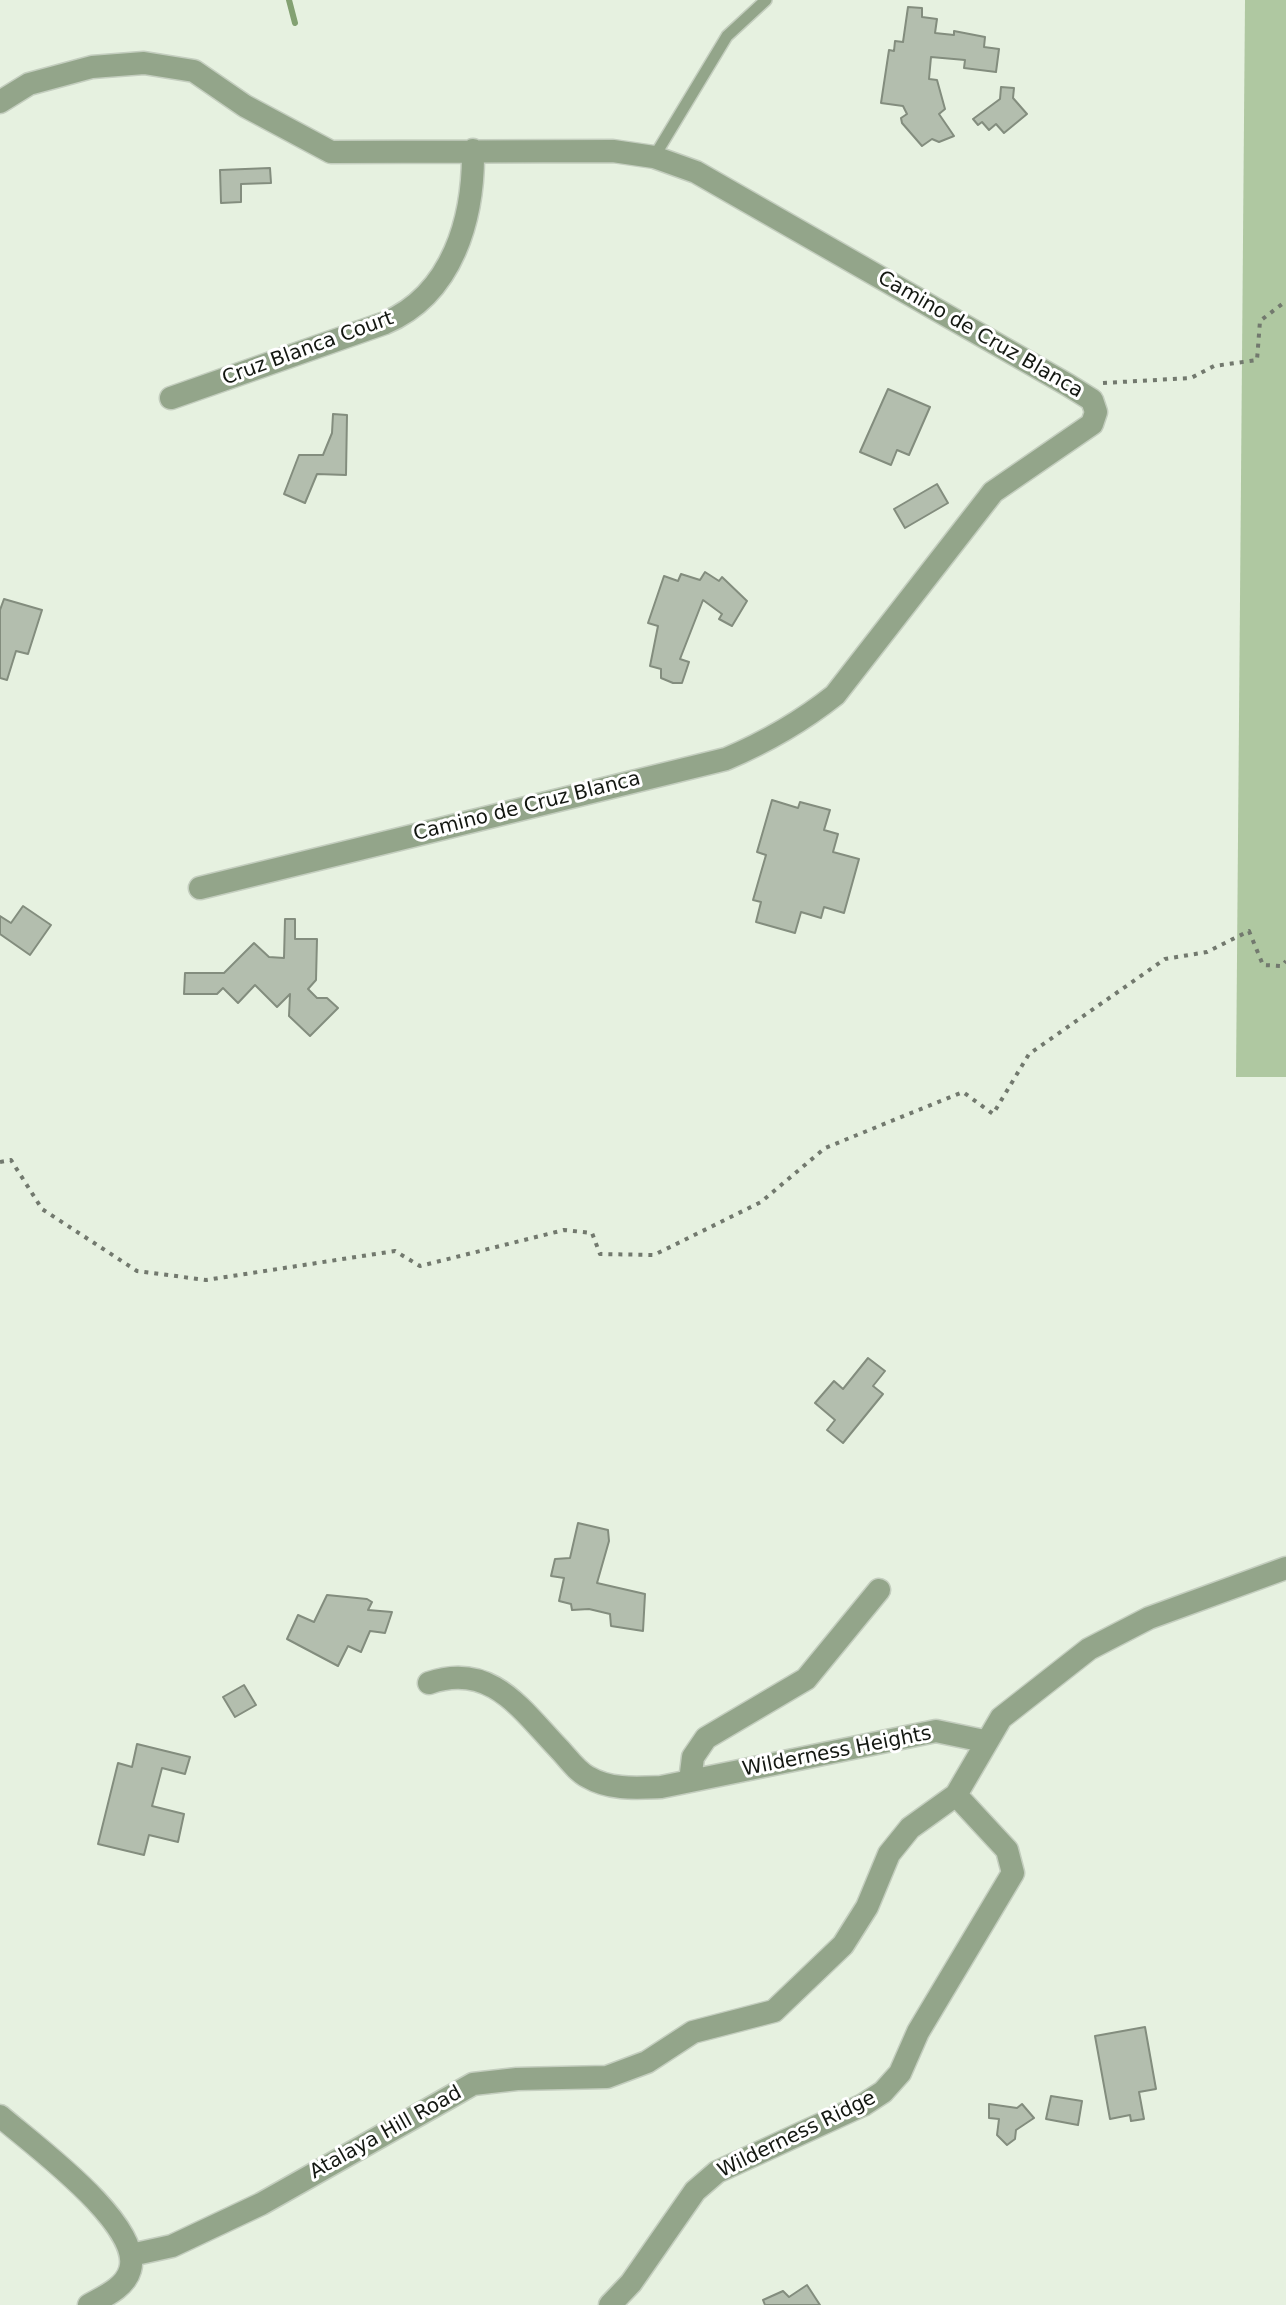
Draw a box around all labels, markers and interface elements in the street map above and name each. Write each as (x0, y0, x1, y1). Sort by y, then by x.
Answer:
street label: Camino de Cruz Blanca (873, 266, 1087, 404)
street label: Cruz Blanca Court (219, 307, 397, 391)
street label: Camino de Cruz Blanca (411, 767, 643, 847)
street label: Wilderness Heights (740, 1722, 934, 1782)
street label: Atalaya Hill Road (306, 2081, 466, 2185)
street label: Wilderness Ridge (714, 2086, 880, 2184)

